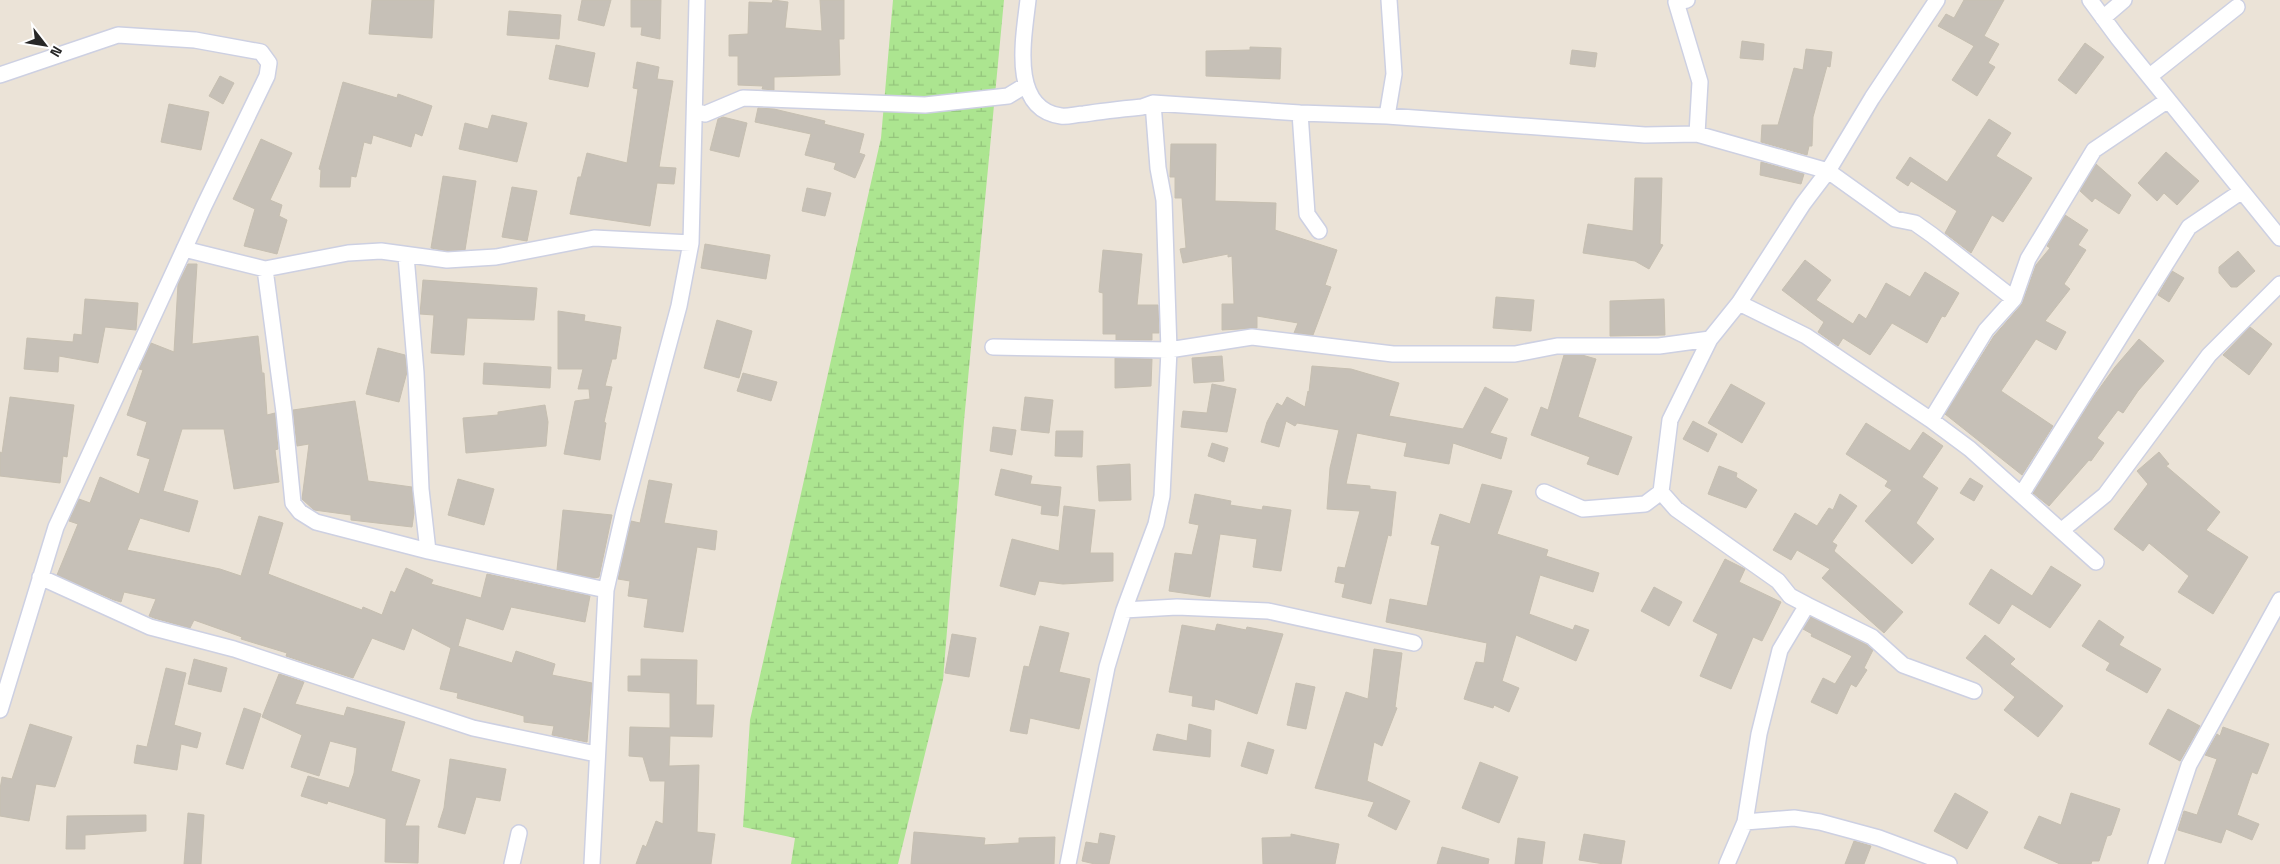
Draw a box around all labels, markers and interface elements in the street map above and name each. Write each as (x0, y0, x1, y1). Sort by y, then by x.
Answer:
north arrow (20, 20, 70, 70)
text: N (46, 43, 66, 60)

